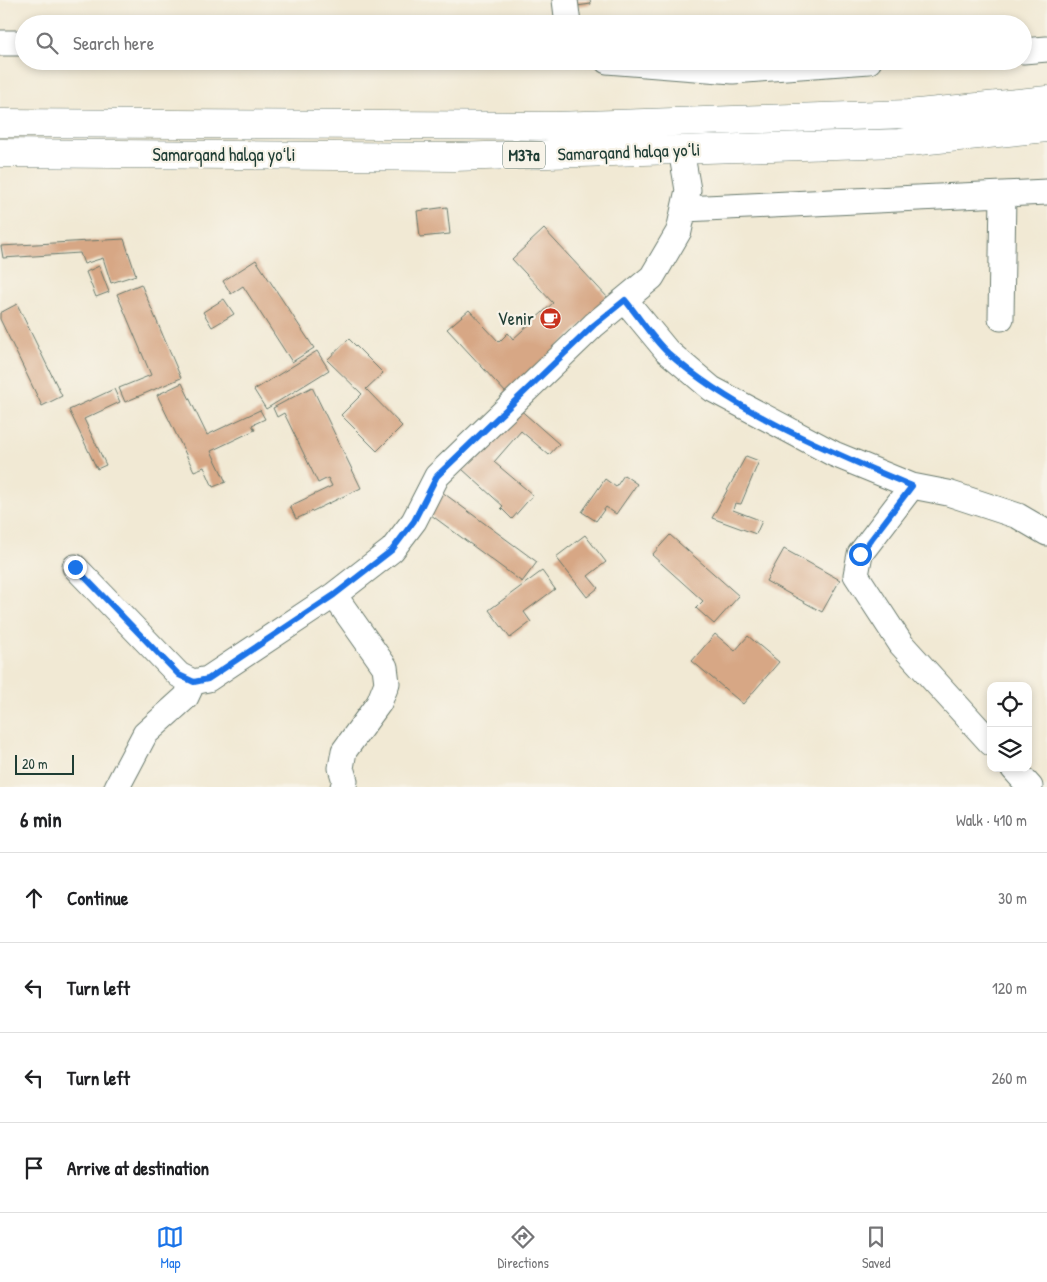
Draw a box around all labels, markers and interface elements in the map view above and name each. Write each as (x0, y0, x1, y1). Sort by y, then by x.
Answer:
search box (15, 15, 1032, 70)
icon: search (33, 29, 61, 57)
text: Search here (73, 30, 154, 56)
street label: Samarqand halqa yoʻli (557, 137, 701, 166)
street label: Samarqand halqa yoʻli (153, 142, 295, 167)
road number: M37a (503, 142, 545, 168)
place label: Venir (498, 306, 534, 331)
cafe icon: Venir (538, 307, 562, 331)
route start (849, 543, 872, 566)
route end (64, 556, 87, 579)
map controls (987, 682, 1032, 772)
button: locate (987, 682, 1032, 727)
button: layers (987, 727, 1032, 772)
scale bar (15, 752, 74, 775)
text: 20 m (22, 754, 48, 773)
text: 6 min (20, 805, 62, 834)
text: Walk · 410 m (956, 809, 1027, 831)
icon: ahead (20, 884, 48, 912)
text: Continue (67, 885, 128, 911)
text: 30 m (998, 887, 1027, 909)
icon: left (20, 974, 48, 1002)
text: Turn left (67, 975, 130, 1001)
text: 120 m (992, 977, 1027, 999)
icon: left (20, 1064, 48, 1092)
text: Turn left (67, 1065, 130, 1091)
text: 260 m (991, 1067, 1027, 1089)
icon: arrive (20, 1154, 48, 1182)
text: Arrive at destination (67, 1155, 209, 1181)
tab: Map (156, 1223, 184, 1272)
tab: Directions (497, 1223, 549, 1272)
tab: Saved (862, 1223, 891, 1272)

